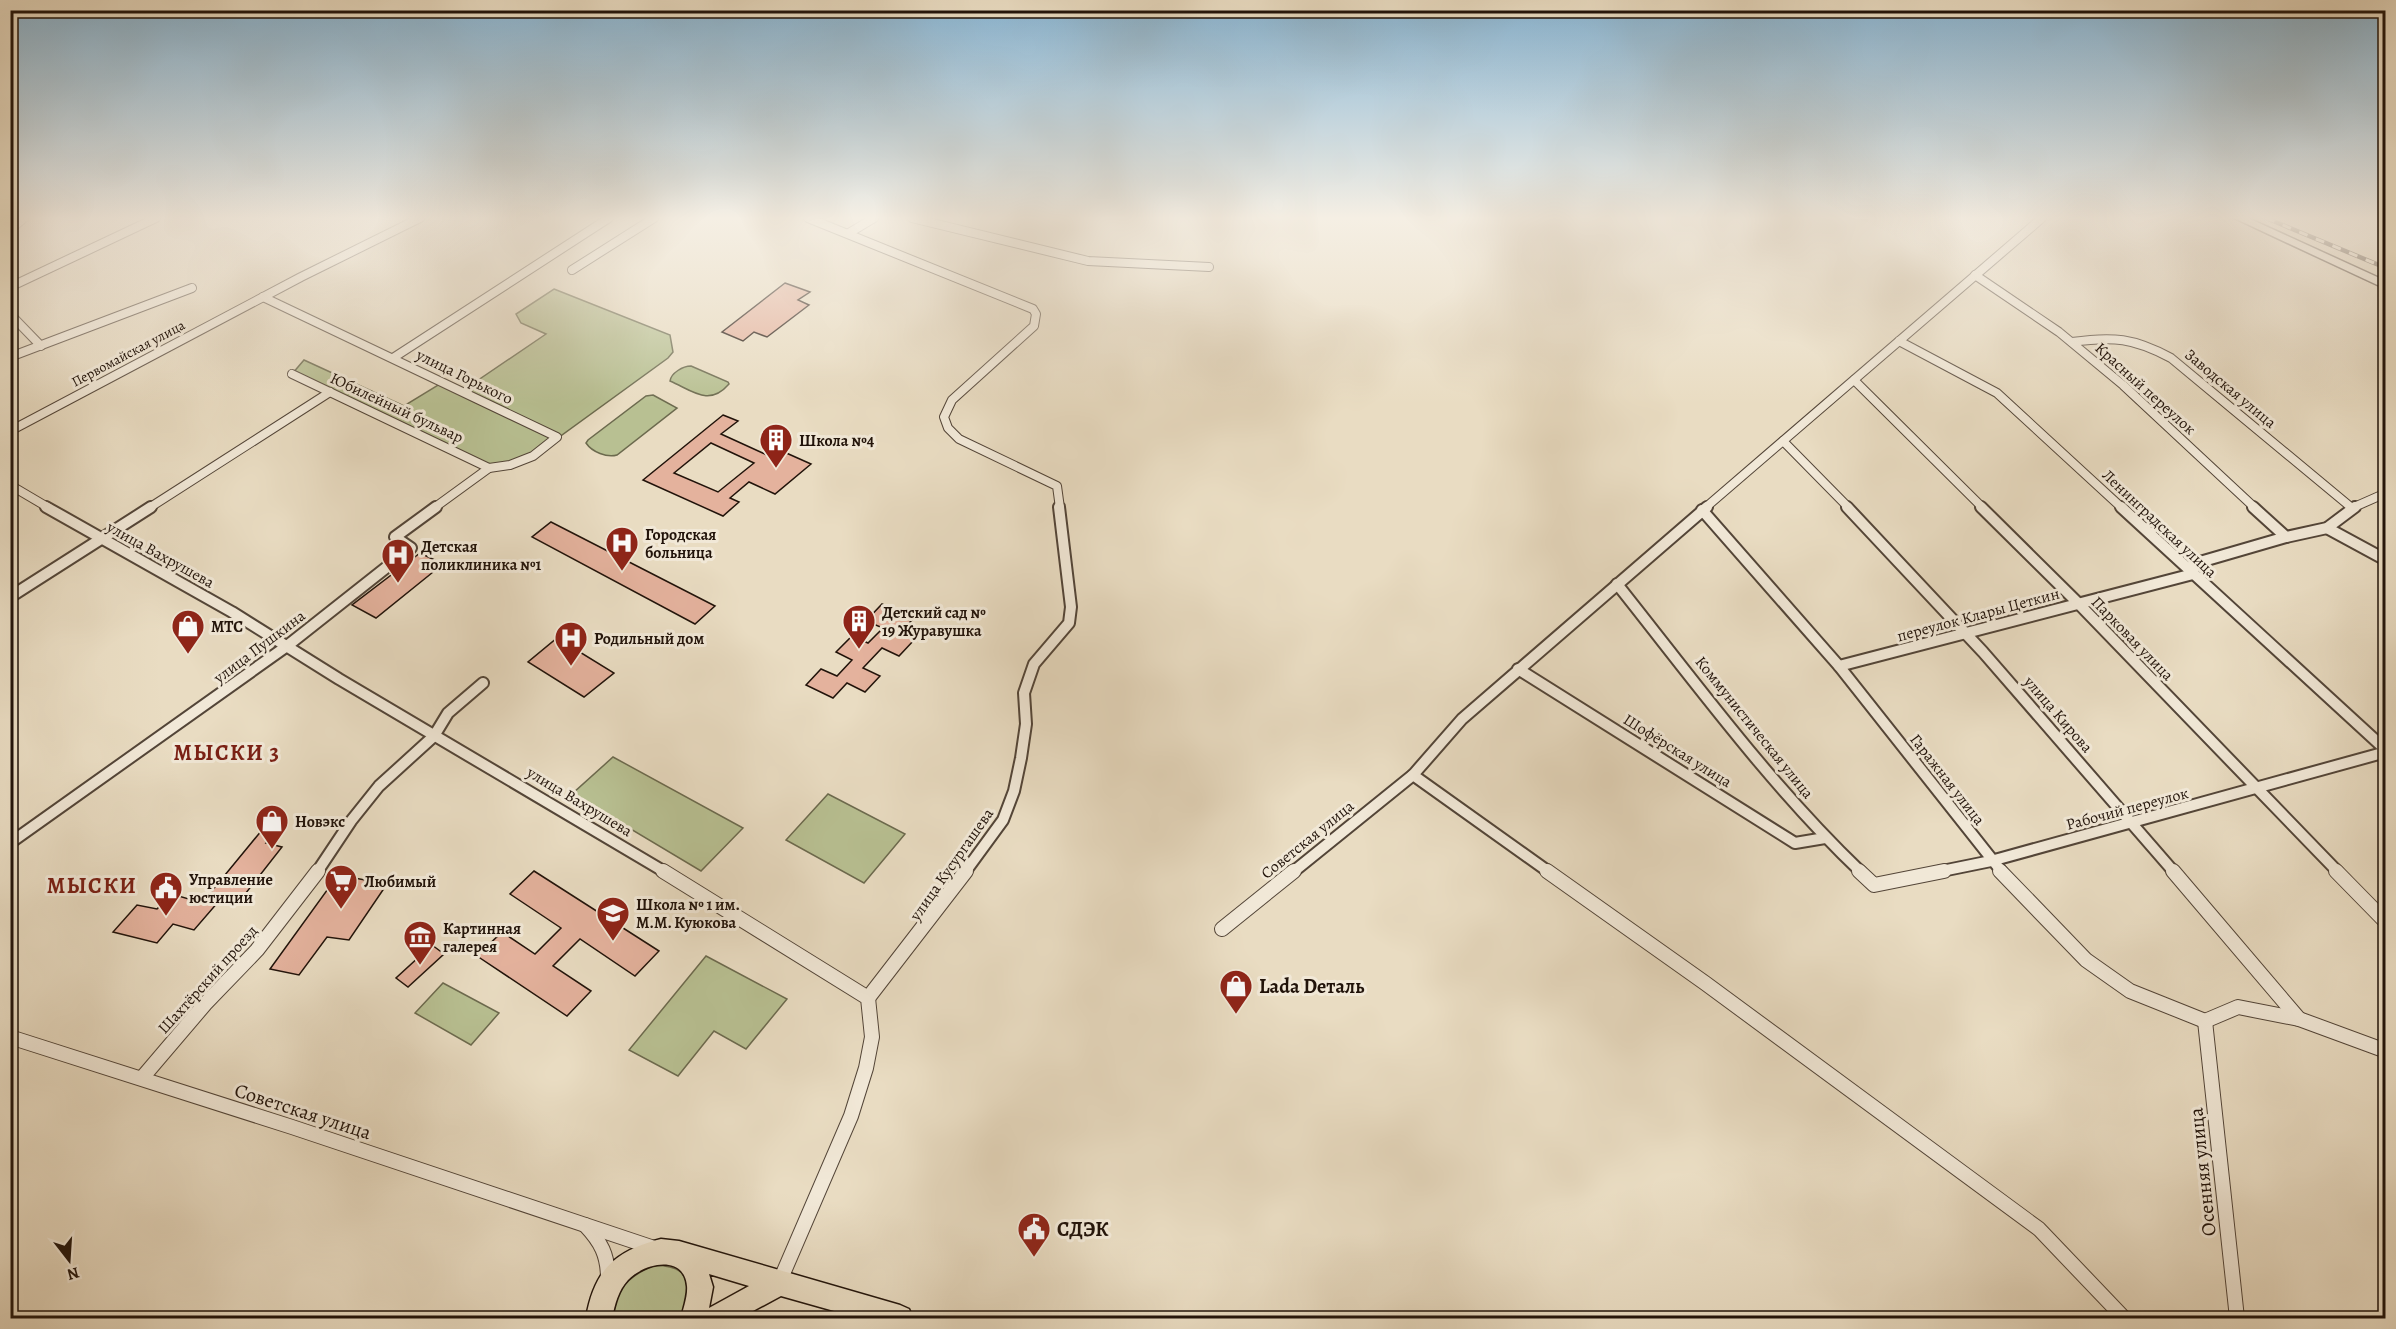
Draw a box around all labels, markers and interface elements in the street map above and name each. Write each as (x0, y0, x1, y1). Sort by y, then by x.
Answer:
street label: Первомайская улица (68, 315, 189, 391)
street label: Красный переулок (2090, 337, 2201, 440)
street label: улица Горького (412, 344, 517, 410)
street label: Заводская улица (2180, 344, 2281, 434)
street label: Юбилейный бульвар (326, 367, 467, 448)
building icon: Школа №4 (758, 422, 794, 469)
place label: Школа №4 (799, 430, 875, 452)
street label: Ленинградская улица (2097, 465, 2222, 583)
street label: улица Вахрушева (102, 516, 219, 594)
place label: Городская больница (645, 524, 716, 564)
hospital icon: Городская больница (604, 525, 640, 572)
place label: Детская поликлиника №1 (421, 536, 542, 576)
hospital icon: Детская поликлиника №1 (380, 537, 416, 584)
street label: переулок Клары Цеткин (1895, 583, 2062, 647)
street label: Парковая улица (2086, 592, 2179, 686)
place label: Детский сад № 19 Журавушка (882, 602, 986, 642)
building icon: Детский сад № 19 Журавушка (841, 603, 877, 650)
street label: улица Пушкина (208, 605, 310, 689)
shop icon: МТС (170, 608, 206, 655)
place label: МТС (211, 616, 243, 638)
hospital icon: Родильный дом (553, 620, 589, 667)
place label: Родильный дом (594, 628, 704, 650)
street label: Коммунистическая улица (1690, 652, 1819, 804)
street label: улица Кирова (2018, 671, 2098, 758)
street label: Шофёрская улица (1619, 709, 1737, 793)
street label: Гаражная улица (1905, 729, 1990, 830)
district label: МЫСКИ 3 (174, 738, 280, 768)
street label: улица Вахрушева (522, 761, 637, 842)
street label: Рабочий переулок (2064, 782, 2191, 836)
street label: Советская улица (1256, 795, 1359, 884)
shop icon: Новэкс (254, 803, 290, 850)
street label: улица Кусургашева (904, 803, 999, 926)
place label: Новэкс (295, 811, 345, 833)
supermarket icon: Любимый (323, 863, 359, 910)
place label: Управление юстиции (189, 869, 273, 909)
public building icon: Управление юстиции (148, 870, 184, 917)
district label: МЫСКИ (47, 871, 137, 901)
place label: Любимый (364, 871, 436, 893)
place label: Школа № 1 им. М.М. Куюкова (636, 894, 740, 934)
school or university icon: Школа № 1 им. М.М. Куюкова (595, 895, 631, 942)
place label: Картинная галерея (443, 918, 521, 958)
museum icon: Картинная галерея (402, 919, 438, 966)
street label: Шахтёрский проезд (153, 920, 263, 1039)
shop icon: Lada Dеталь (1218, 968, 1254, 1015)
place label: Lada Dеталь (1259, 973, 1364, 1000)
street label: Советская улица (231, 1077, 375, 1147)
street label: Осенняя улица (2182, 1106, 2223, 1237)
public building icon: СДЭК (1016, 1211, 1052, 1258)
place label: СДЭК (1057, 1216, 1109, 1243)
north arrow (39, 1230, 99, 1290)
text: N (64, 1261, 82, 1286)

